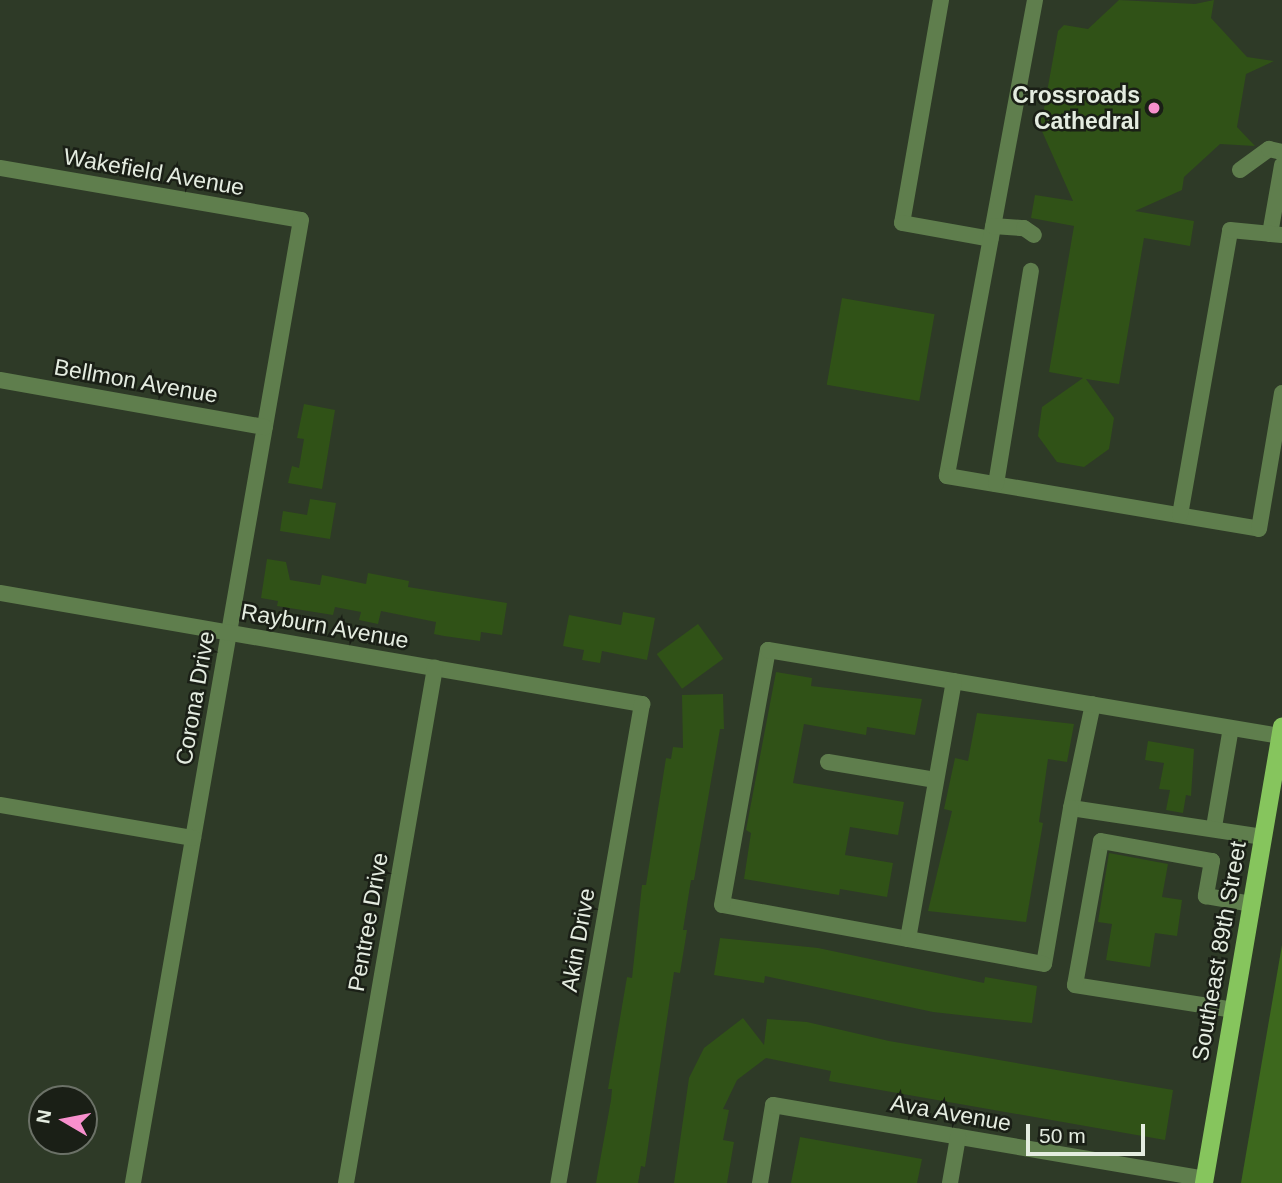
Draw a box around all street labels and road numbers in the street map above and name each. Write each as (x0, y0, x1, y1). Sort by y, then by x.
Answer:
street label: Wakefield Avenue (61, 142, 247, 202)
street label: Bellmon Avenue (51, 353, 221, 409)
street label: Rayburn Avenue (238, 598, 412, 654)
street label: Corona Drive (170, 629, 220, 767)
street label: Southeast 89th Street (1186, 839, 1252, 1063)
street label: Pentree Drive (342, 850, 394, 994)
street label: Akin Drive (555, 886, 601, 994)
street label: Ava Avenue (888, 1089, 1014, 1137)

